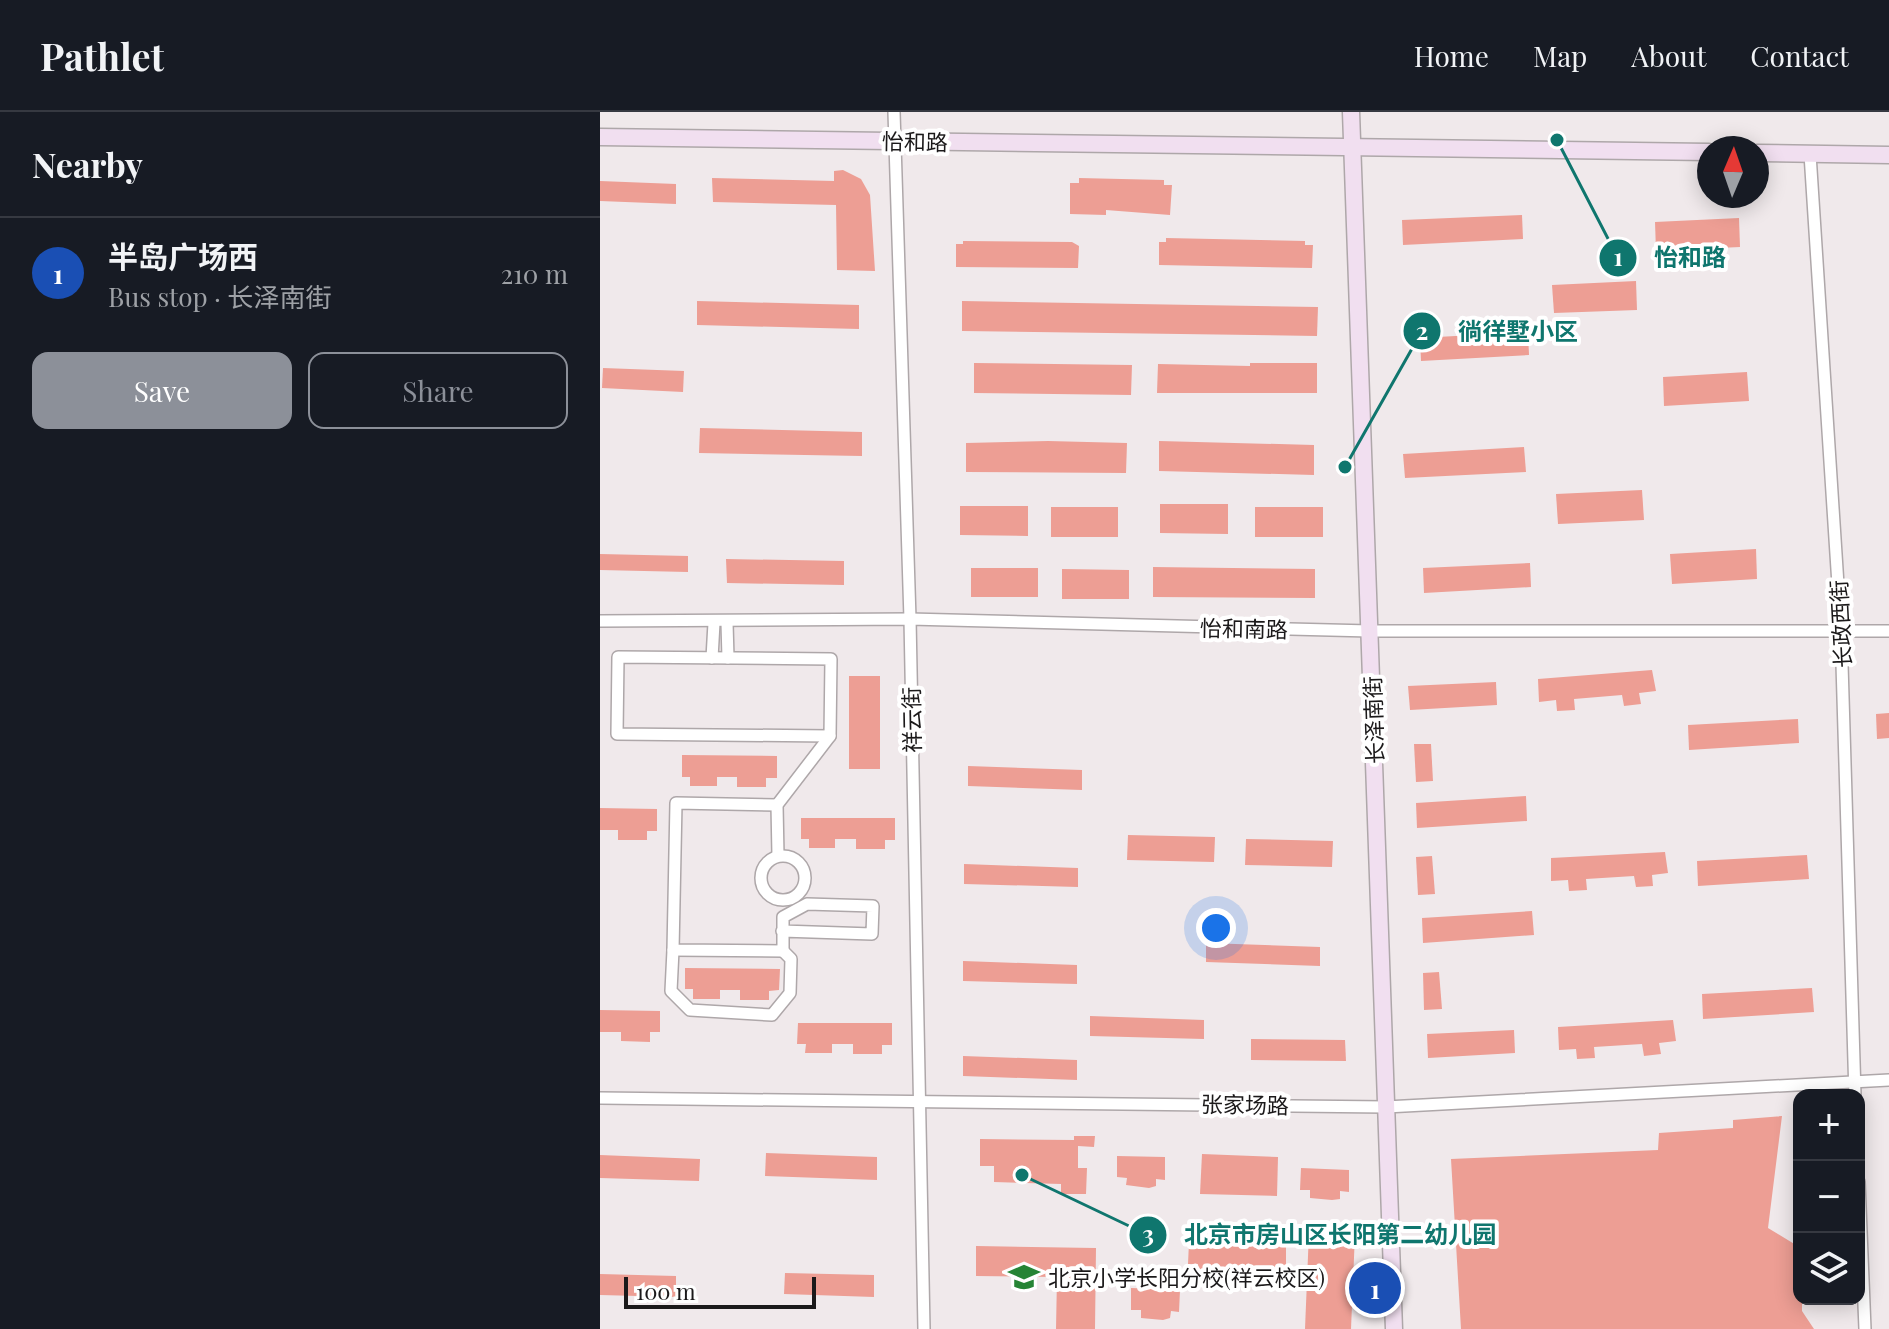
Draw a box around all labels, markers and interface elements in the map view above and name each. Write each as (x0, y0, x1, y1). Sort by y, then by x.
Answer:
text: Pathlet (40, 30, 164, 81)
text: Home (1414, 37, 1489, 74)
text: Map (1533, 37, 1587, 74)
text: About (1631, 37, 1706, 74)
text: Contact (1750, 37, 1849, 74)
street label: 怡和路 (882, 125, 948, 157)
north arrow (1697, 136, 1769, 208)
text: Nearby (32, 141, 143, 187)
callout: 怡和路 (1598, 234, 1742, 282)
text: 半岛广场西 (108, 236, 258, 276)
text: 1 (1613, 240, 1623, 272)
text: 怡和路 (1654, 240, 1726, 272)
text: 1 (53, 256, 63, 291)
text: 210 m (501, 256, 568, 291)
text: Bus stop · 长泽南街 (108, 279, 331, 314)
callout: 徜徉墅小区 (1402, 307, 1594, 355)
text: 2 (1416, 314, 1428, 346)
text: 徜徉墅小区 (1458, 314, 1578, 346)
button: Save (32, 352, 292, 429)
button: Share (308, 352, 568, 429)
street label: 长政西街 (1823, 579, 1857, 669)
street label: 怡和南路 (1200, 612, 1288, 644)
street label: 长泽南街 (1356, 675, 1390, 765)
street label: 祥云街 (895, 687, 927, 753)
your location (1196, 908, 1236, 948)
street label: 张家场路 (1201, 1088, 1289, 1120)
map controls (1793, 1089, 1865, 1305)
button: + (1793, 1089, 1865, 1161)
button: − (1793, 1161, 1865, 1233)
callout: 北京市房山区长阳第二幼儿园 (1128, 1211, 1512, 1259)
text: 3 (1142, 1217, 1154, 1249)
text: 北京市房山区长阳第二幼儿园 (1184, 1217, 1496, 1249)
button: layers (1793, 1233, 1865, 1305)
pin: 1 (1349, 1258, 1401, 1318)
school or university icon: 北京小学长阳分校(祥云校区) (1007, 1260, 1041, 1294)
place label: 北京小学长阳分校(祥云校区) (1048, 1262, 1325, 1292)
scale bar (624, 1273, 816, 1309)
text: 100 m (636, 1276, 696, 1306)

